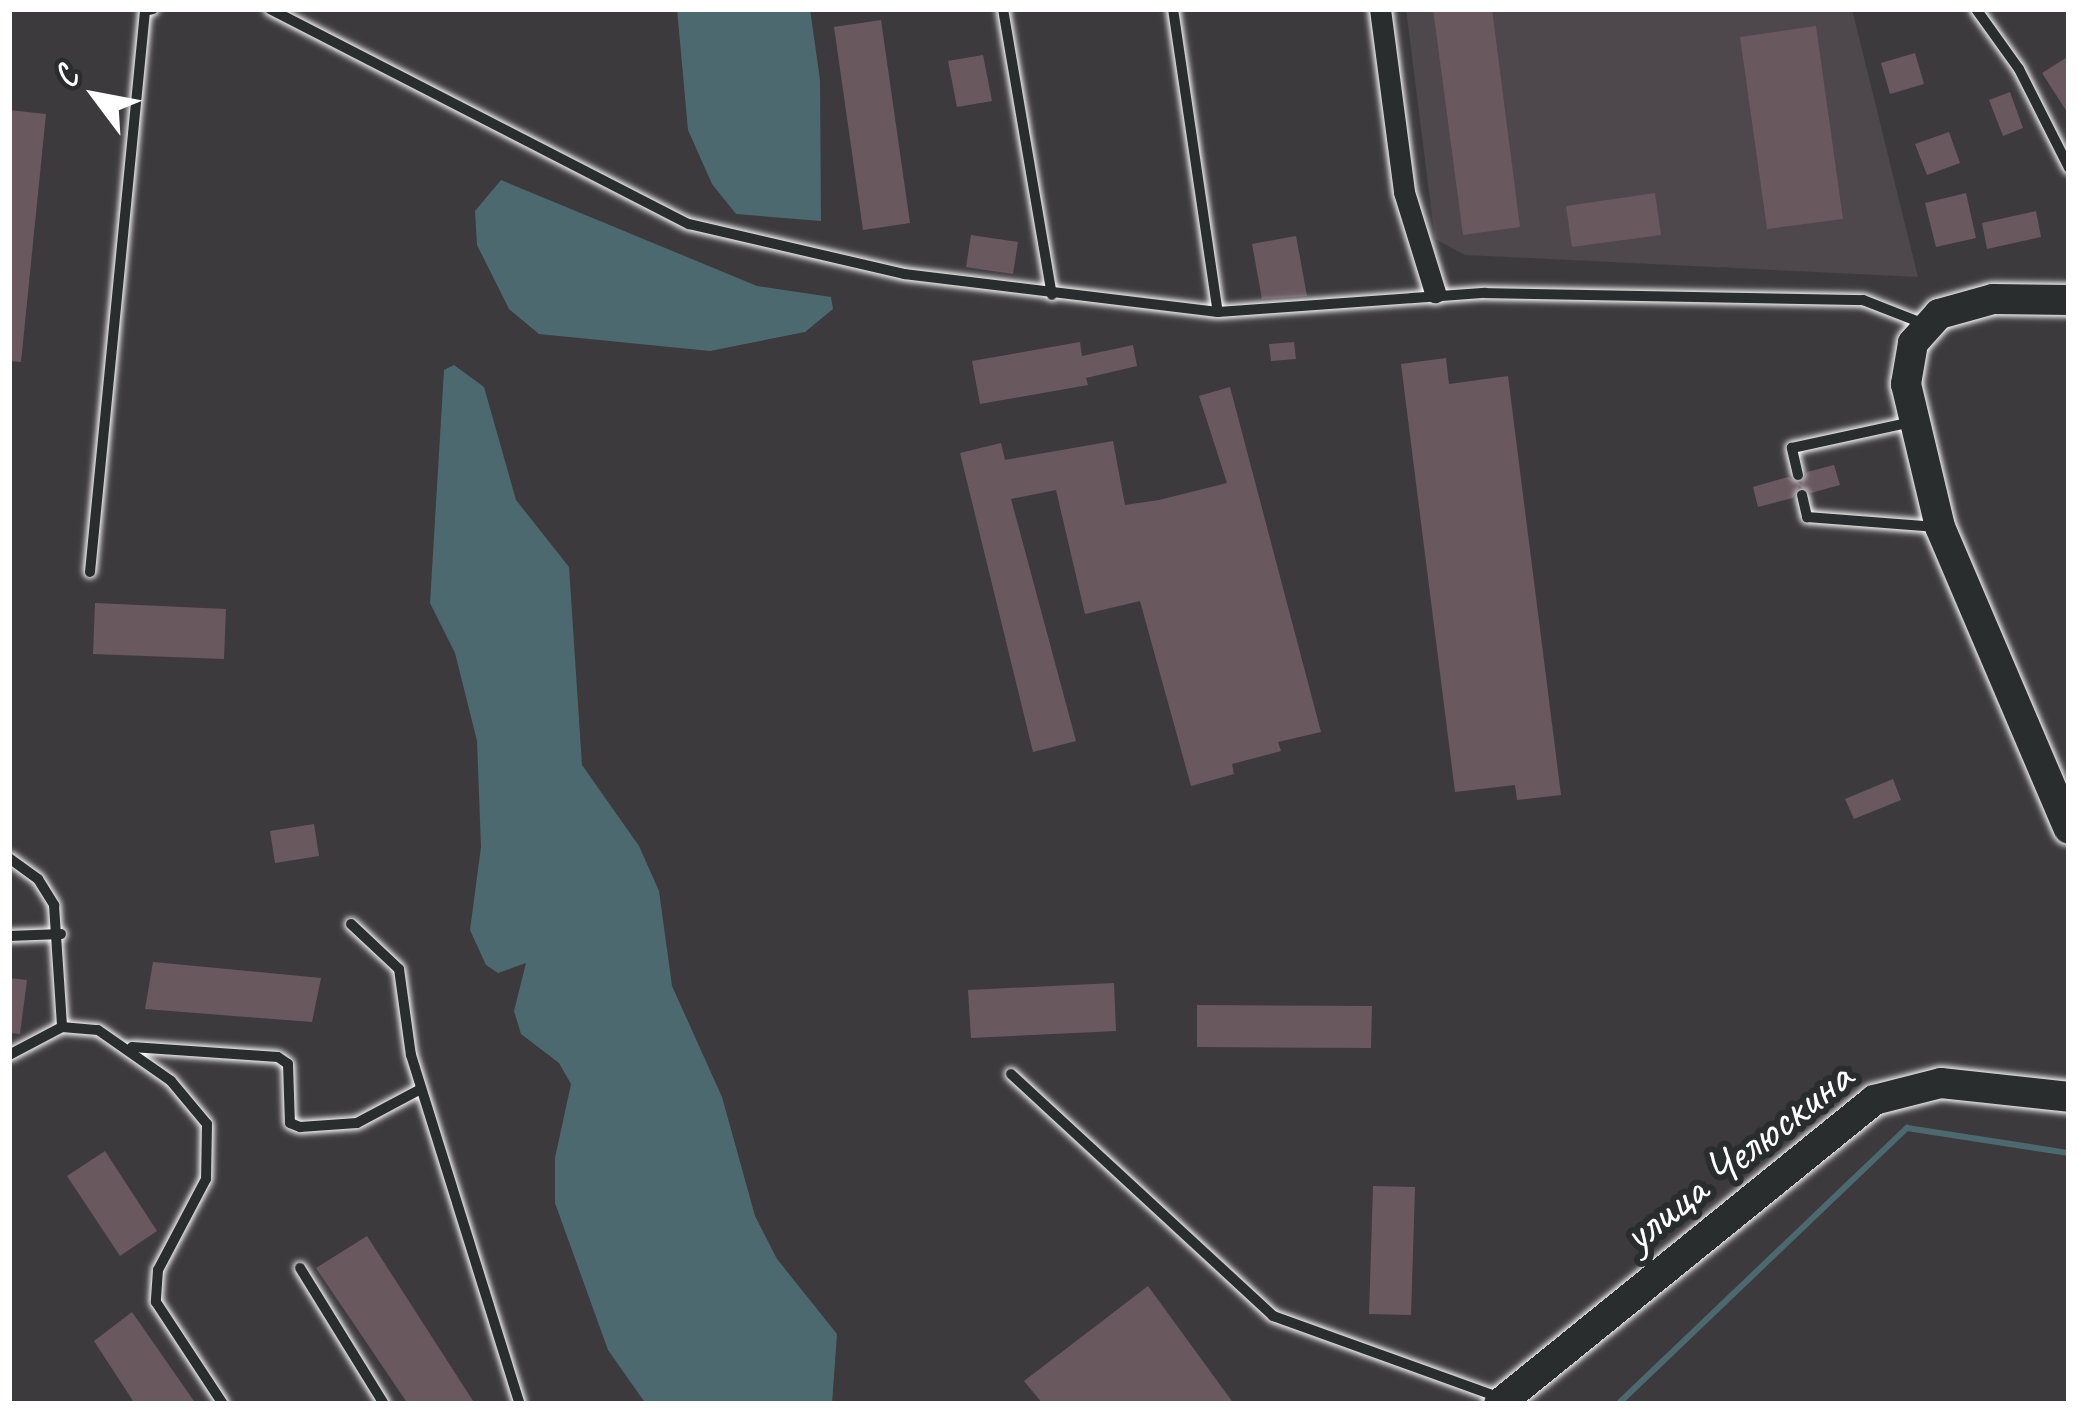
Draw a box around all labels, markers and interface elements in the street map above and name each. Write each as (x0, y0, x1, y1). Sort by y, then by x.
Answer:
north arrow (36, 36, 156, 156)
text: С (43, 59, 88, 95)
street label: улица Челюскина (1610, 1048, 1864, 1264)

